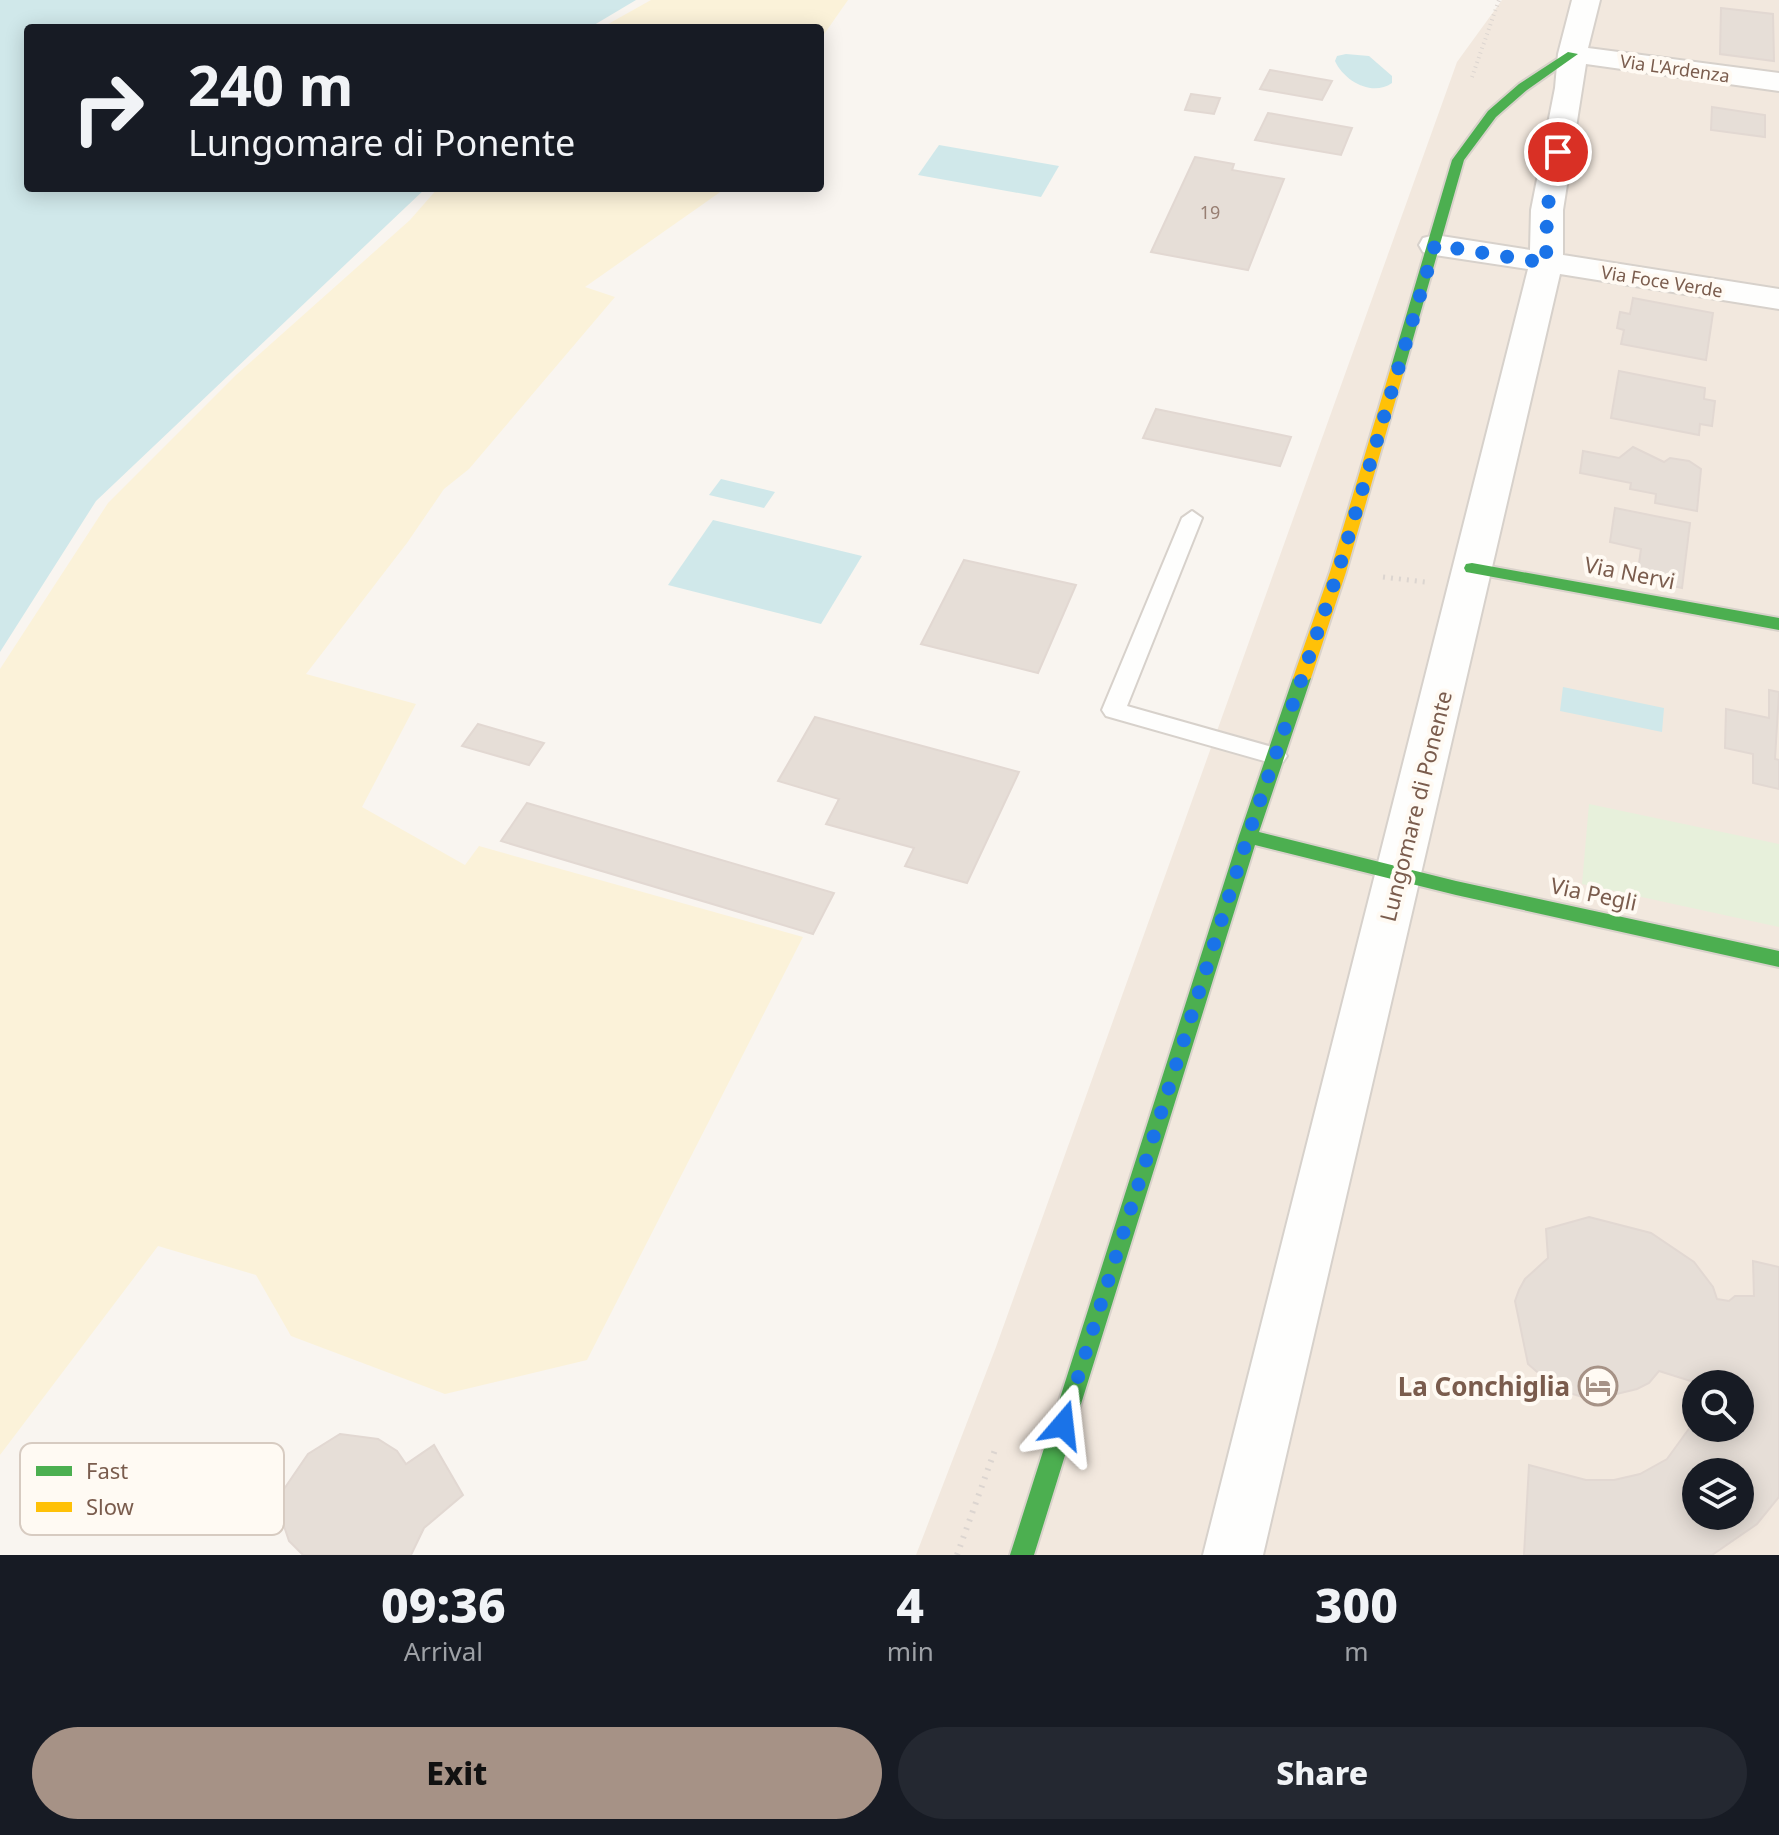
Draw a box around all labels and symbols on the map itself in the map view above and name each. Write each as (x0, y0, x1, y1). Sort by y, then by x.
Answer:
street label: Via L'Ardenza (1619, 48, 1731, 88)
pin (1524, 118, 1592, 186)
house number: 19 (1200, 200, 1220, 224)
street label: Via Foce Verde (1599, 260, 1725, 302)
street label: Via Nervi (1582, 548, 1678, 596)
street label: Lungomare di Ponente (1372, 688, 1458, 924)
street label: Via Pegli (1548, 869, 1640, 917)
hotel icon: La Conchiglia (1577, 1365, 1619, 1407)
place label: La Conchiglia (1398, 1368, 1570, 1404)
position arrow (1021, 1383, 1105, 1467)
legend (20, 1443, 284, 1535)
text: Fast (86, 1455, 128, 1485)
text: Slow (86, 1491, 135, 1521)

